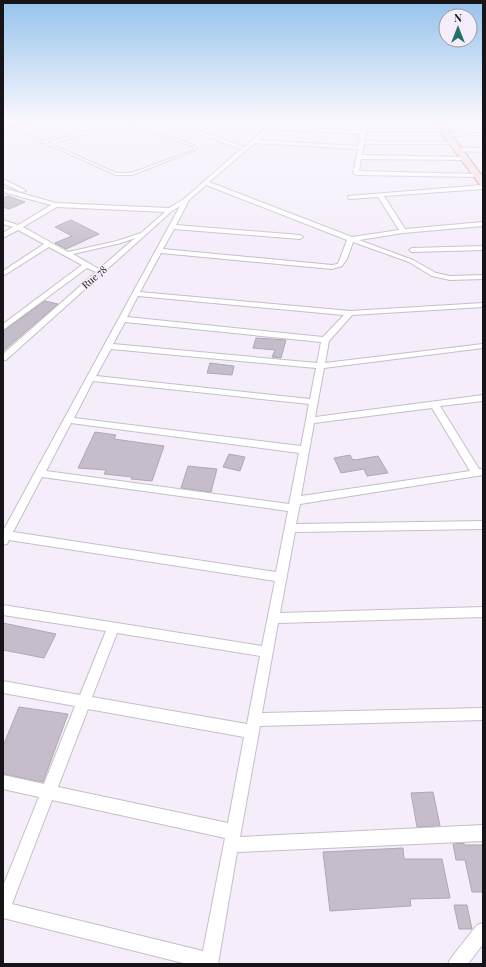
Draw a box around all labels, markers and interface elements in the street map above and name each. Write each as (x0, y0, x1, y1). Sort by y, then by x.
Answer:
north arrow (438, 8, 478, 48)
text: N (454, 10, 462, 25)
street label: Rue 78 (78, 262, 110, 292)

